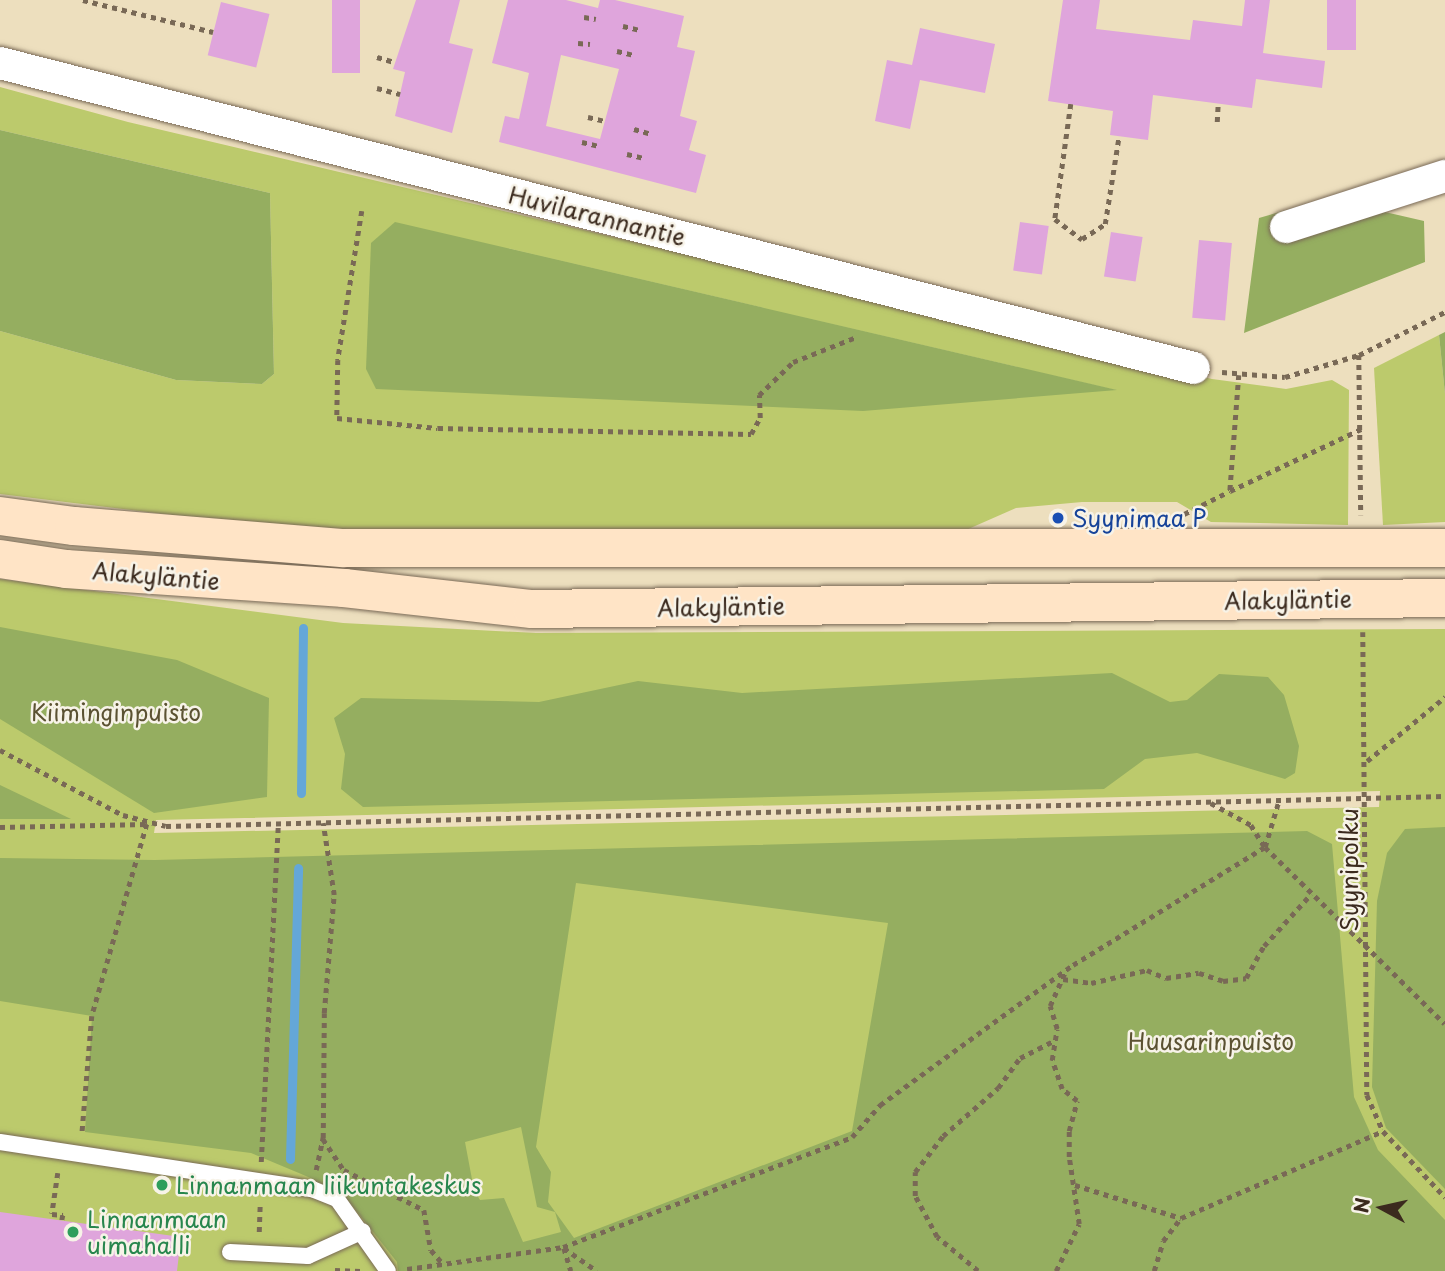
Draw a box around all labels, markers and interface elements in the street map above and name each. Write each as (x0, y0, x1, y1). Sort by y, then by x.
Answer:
street label: Huvilarannantie (506, 181, 688, 251)
place label: Syynimaa P (1072, 504, 1207, 532)
marker: Syynimaa P (1050, 510, 1066, 526)
street label: Alakyläntie (91, 557, 221, 595)
street label: Alakyläntie (1224, 585, 1352, 615)
street label: Alakyläntie (657, 592, 785, 622)
park label: Kiiminginpuisto (31, 698, 201, 726)
street label: Syynipolku (1335, 808, 1363, 932)
park label: Huusarinpuisto (1128, 1027, 1294, 1055)
place label: Linnanmaan liikuntakeskus (176, 1171, 481, 1199)
north arrow (1347, 1173, 1417, 1243)
marker: Linnanmaan liikuntakeskus (154, 1177, 170, 1193)
text: N (1346, 1196, 1376, 1214)
place label: Linnanmaan uimahalli (87, 1205, 227, 1259)
marker: Linnanmaan uimahalli (65, 1224, 81, 1240)

